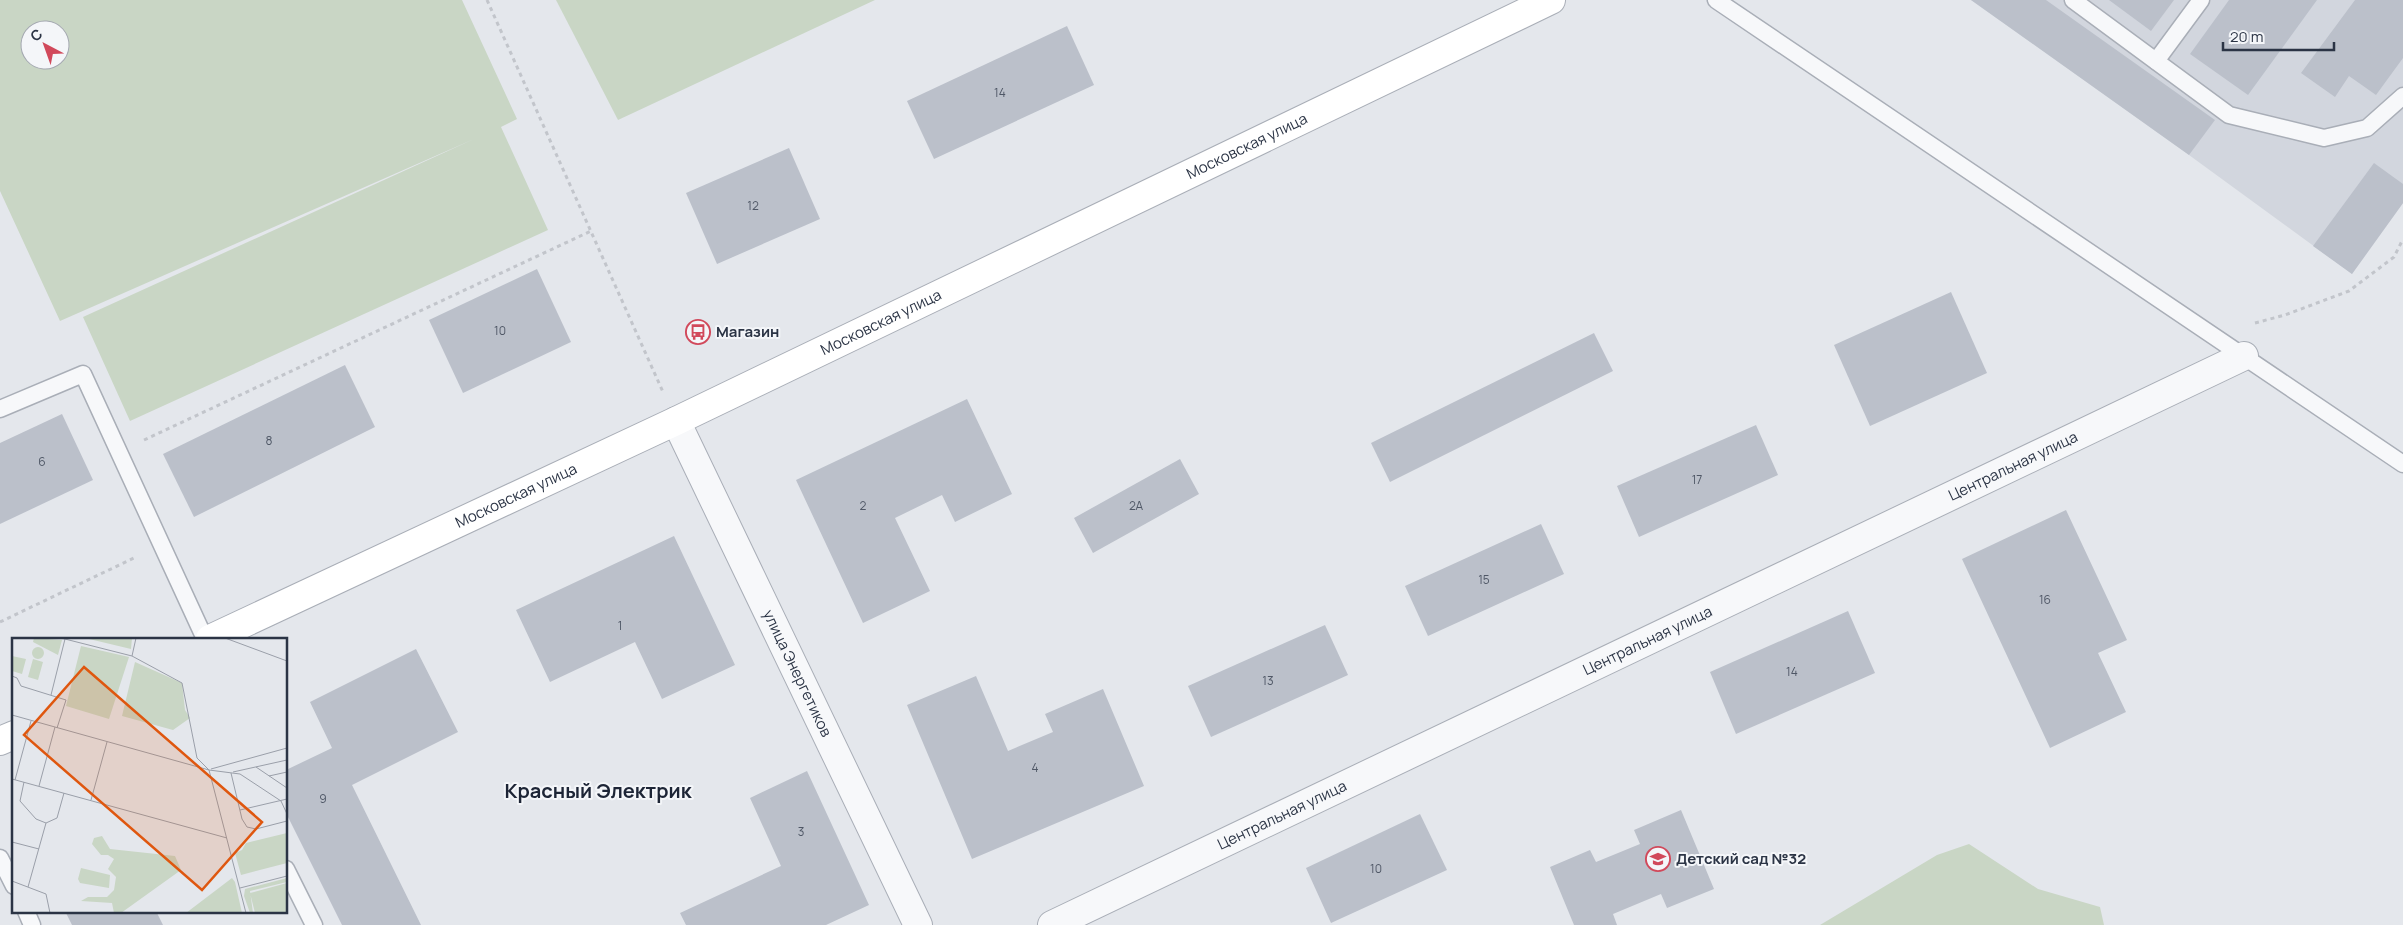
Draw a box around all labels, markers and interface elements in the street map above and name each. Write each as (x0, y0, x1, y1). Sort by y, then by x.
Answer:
north arrow (20, 20, 70, 70)
scale bar (2223, 20, 2334, 52)
text: С (26, 24, 46, 45)
text: 20 m (2230, 26, 2263, 47)
house number: 14 (994, 84, 1006, 101)
street label: Московская улица (1183, 108, 1311, 184)
house number: 12 (747, 197, 759, 214)
street label: Московская улица (817, 284, 945, 360)
bus stop icon: Магазин (685, 319, 711, 345)
place label: Магазин (716, 321, 779, 342)
house number: 10 (494, 322, 506, 339)
street label: Центральная улица (1945, 426, 2081, 506)
house number: 8 (266, 432, 273, 449)
house number: 6 (38, 453, 46, 470)
street label: Московская улица (452, 458, 580, 533)
house number: 17 (1692, 471, 1702, 488)
house number: 2 (860, 497, 867, 514)
house number: 2А (1129, 497, 1143, 514)
house number: 15 (1478, 571, 1490, 588)
house number: 16 (2039, 591, 2051, 608)
street label: Центральная улица (1579, 600, 1715, 680)
street label: улица Энергетиков (758, 606, 837, 740)
house number: 1 (618, 617, 622, 634)
inset map (12, 638, 288, 912)
house number: 14 (1786, 663, 1798, 680)
house number: 13 (1262, 672, 1274, 689)
house number: 4 (1031, 759, 1039, 776)
street label: Центральная улица (1214, 775, 1350, 854)
district label: Красный Электрик (505, 777, 693, 804)
house number: 9 (319, 790, 327, 807)
house number: 3 (798, 823, 804, 840)
school or university icon: Детский сад №32 (1645, 846, 1671, 872)
place label: Детский сад №32 (1676, 848, 1806, 869)
house number: 10 (1370, 860, 1382, 877)

